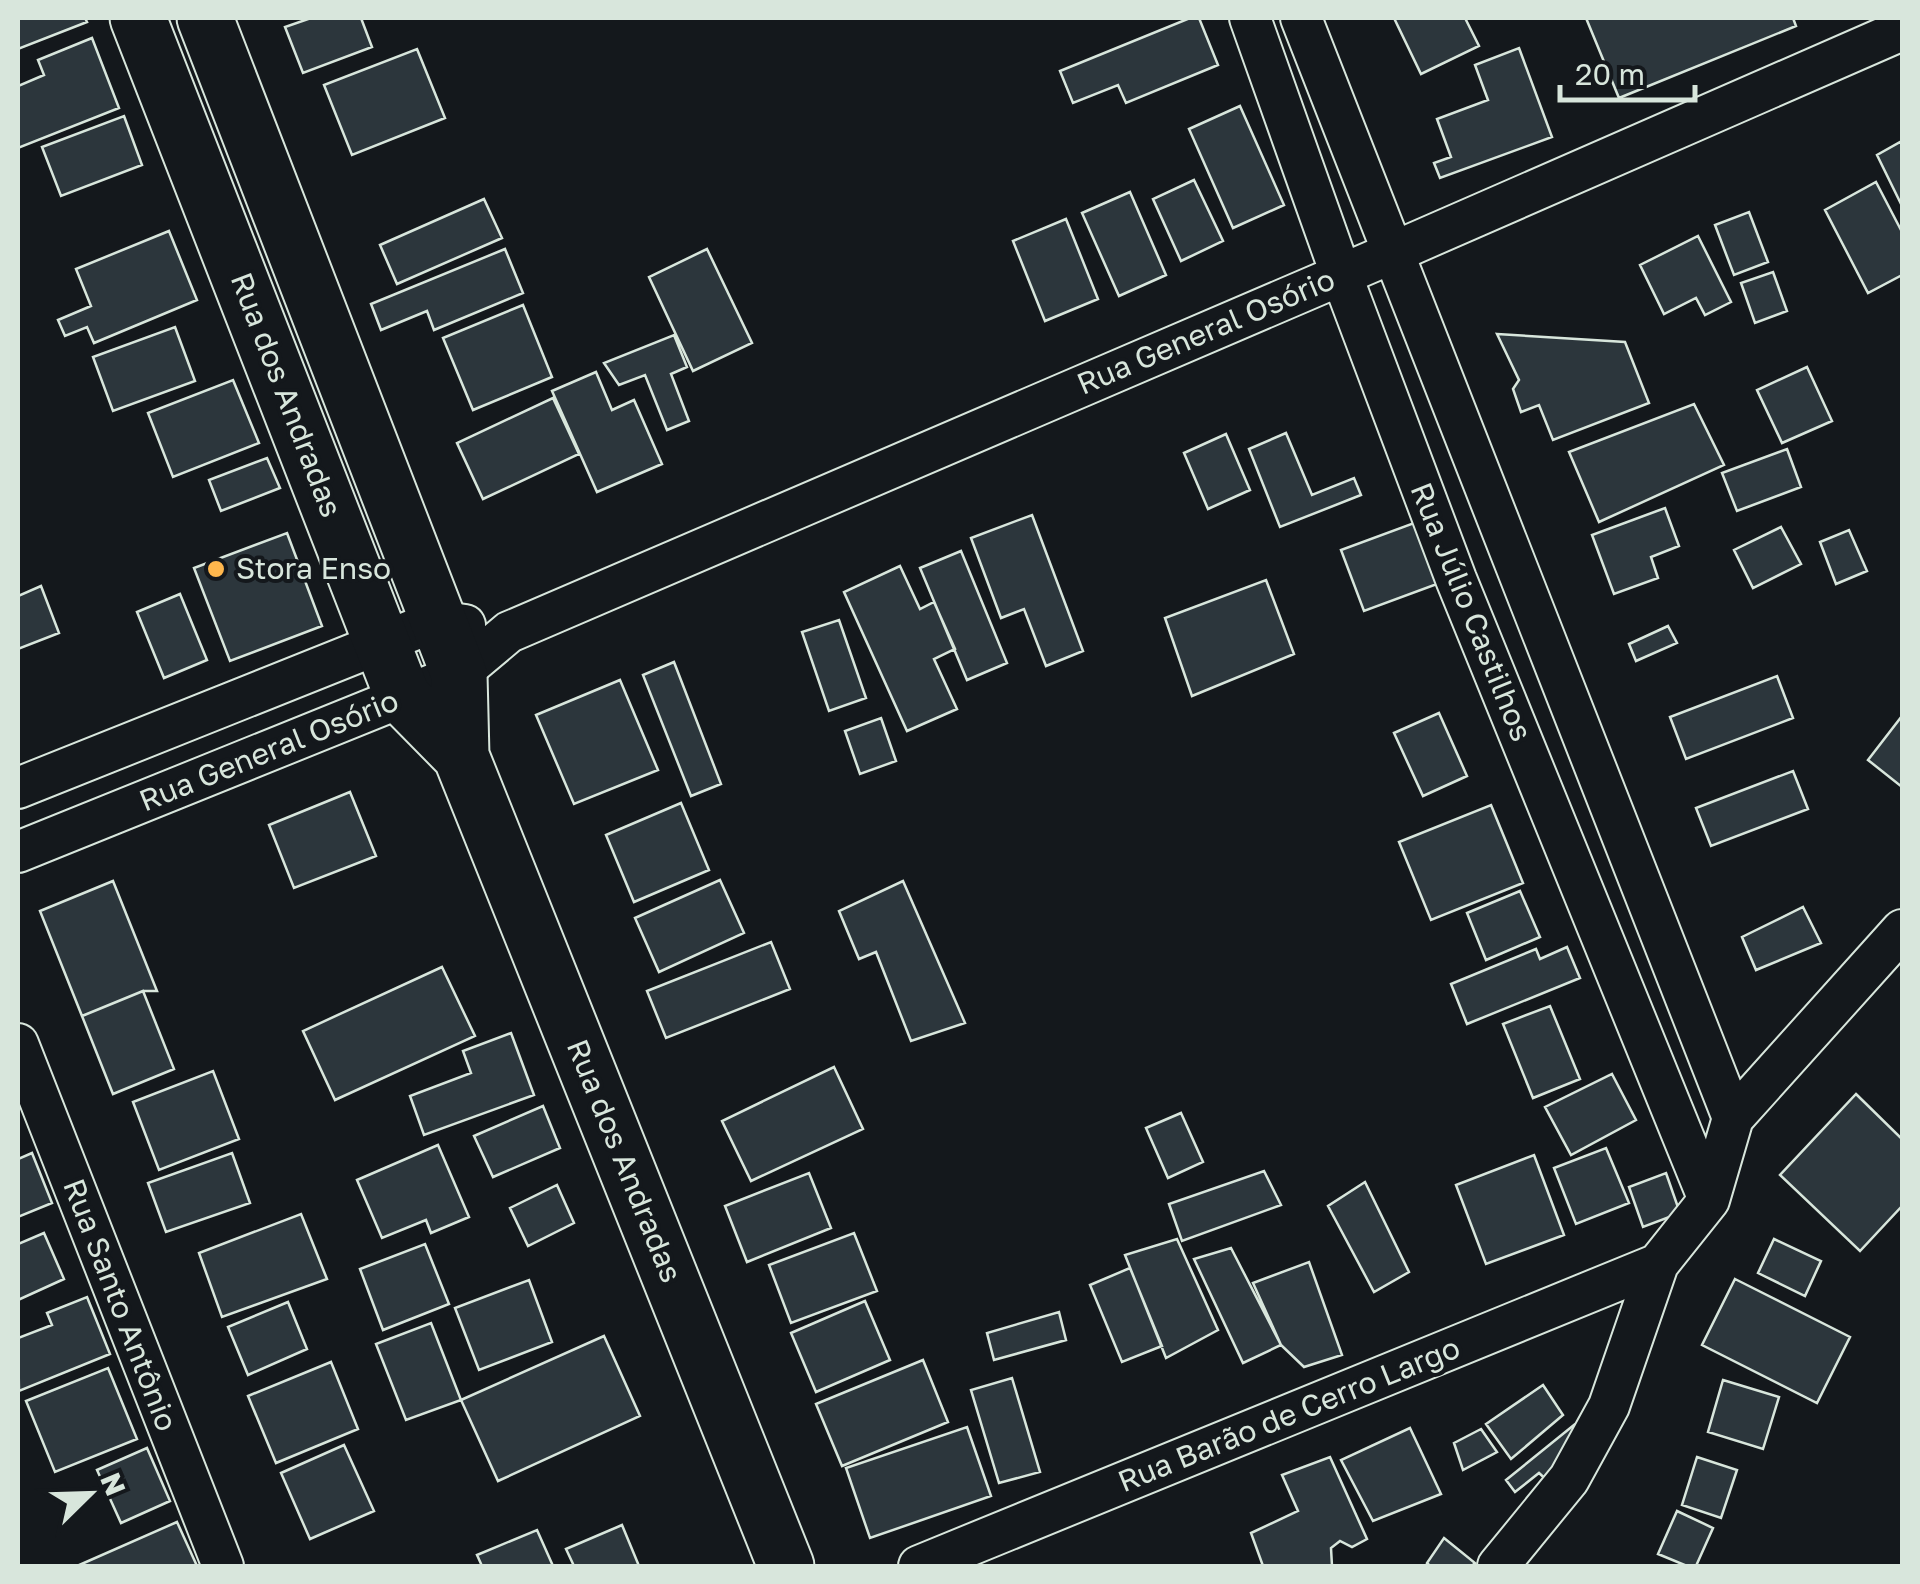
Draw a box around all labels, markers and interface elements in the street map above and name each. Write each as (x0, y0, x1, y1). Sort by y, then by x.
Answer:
scale bar (1560, 40, 1695, 102)
text: 20 m (1575, 56, 1645, 92)
street label: Rua General Osório (1072, 261, 1340, 402)
street label: Rua dos Andradas (224, 267, 350, 522)
street label: Rua Júlio Castilhos (1404, 477, 1540, 746)
place label: Stora Enso (236, 550, 391, 586)
marker: Stora Enso (205, 558, 227, 580)
street label: Rua General Osório (134, 682, 403, 818)
street label: Rua dos Andradas (560, 1034, 690, 1287)
street label: Rua Santo Antônio (56, 1174, 186, 1436)
street label: Rua Barão de Cerro Largo (1113, 1329, 1465, 1499)
north arrow (40, 1444, 140, 1544)
text: N (94, 1468, 133, 1500)

